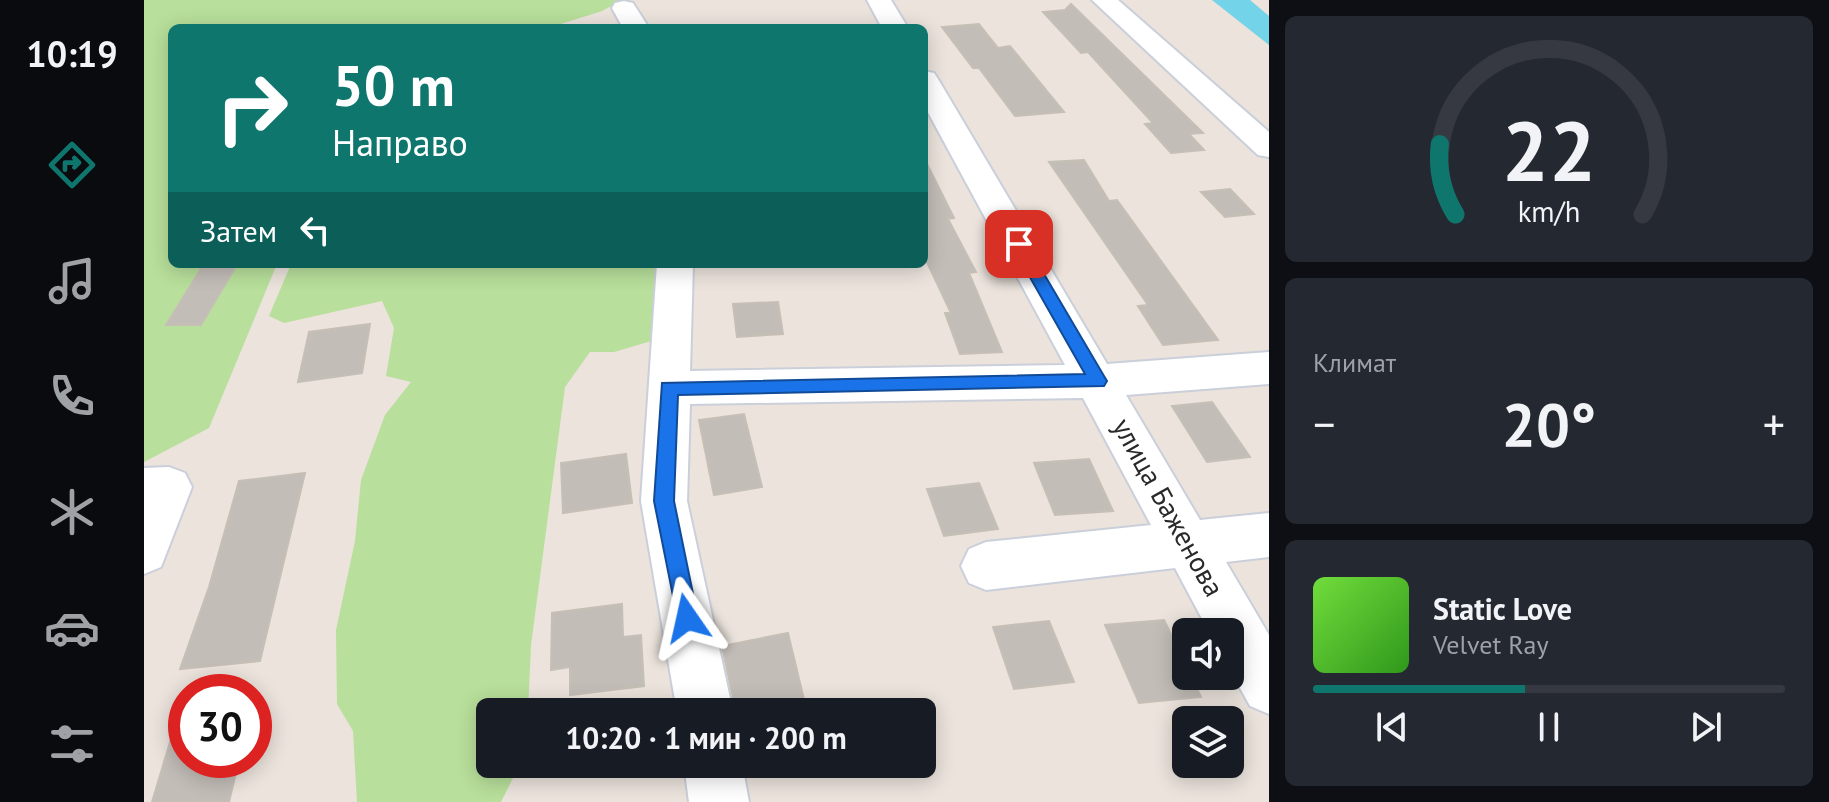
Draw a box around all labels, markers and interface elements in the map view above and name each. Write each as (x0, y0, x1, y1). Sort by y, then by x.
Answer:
text: 10:19 (26, 30, 118, 77)
text: 50 m (332, 49, 455, 121)
icon: right (200, 56, 304, 160)
text: 22 (1502, 96, 1596, 204)
text: Направо (332, 119, 468, 166)
icon: directions (44, 137, 100, 193)
text: km/h (1518, 193, 1580, 230)
icon: left (293, 208, 337, 252)
pin (985, 210, 1053, 278)
text: Затем (200, 211, 277, 250)
icon: arrive (997, 222, 1041, 266)
icon: music (44, 253, 100, 309)
text: Климат (1313, 346, 1396, 379)
icon: phone (44, 368, 100, 424)
text: 20° (1502, 385, 1596, 463)
text: − (1313, 395, 1335, 452)
text: + (1763, 395, 1785, 452)
street label: улица Баженова (1105, 411, 1233, 603)
icon: climate (44, 484, 100, 540)
position arrow (645, 576, 729, 660)
text: Static Love (1433, 589, 1572, 628)
icon: car (44, 600, 100, 656)
map controls (1172, 618, 1244, 778)
button: sound (1172, 618, 1244, 690)
text: Velvet Ray (1433, 628, 1549, 661)
speed limit sign: 30 (168, 674, 272, 778)
icon: previous (1370, 705, 1414, 749)
icon: pause (1527, 705, 1571, 749)
icon: next (1684, 705, 1728, 749)
button: layers (1172, 706, 1244, 778)
icon: filters (44, 716, 100, 772)
text: 10:20 · 1 мин · 200 m (565, 718, 847, 757)

